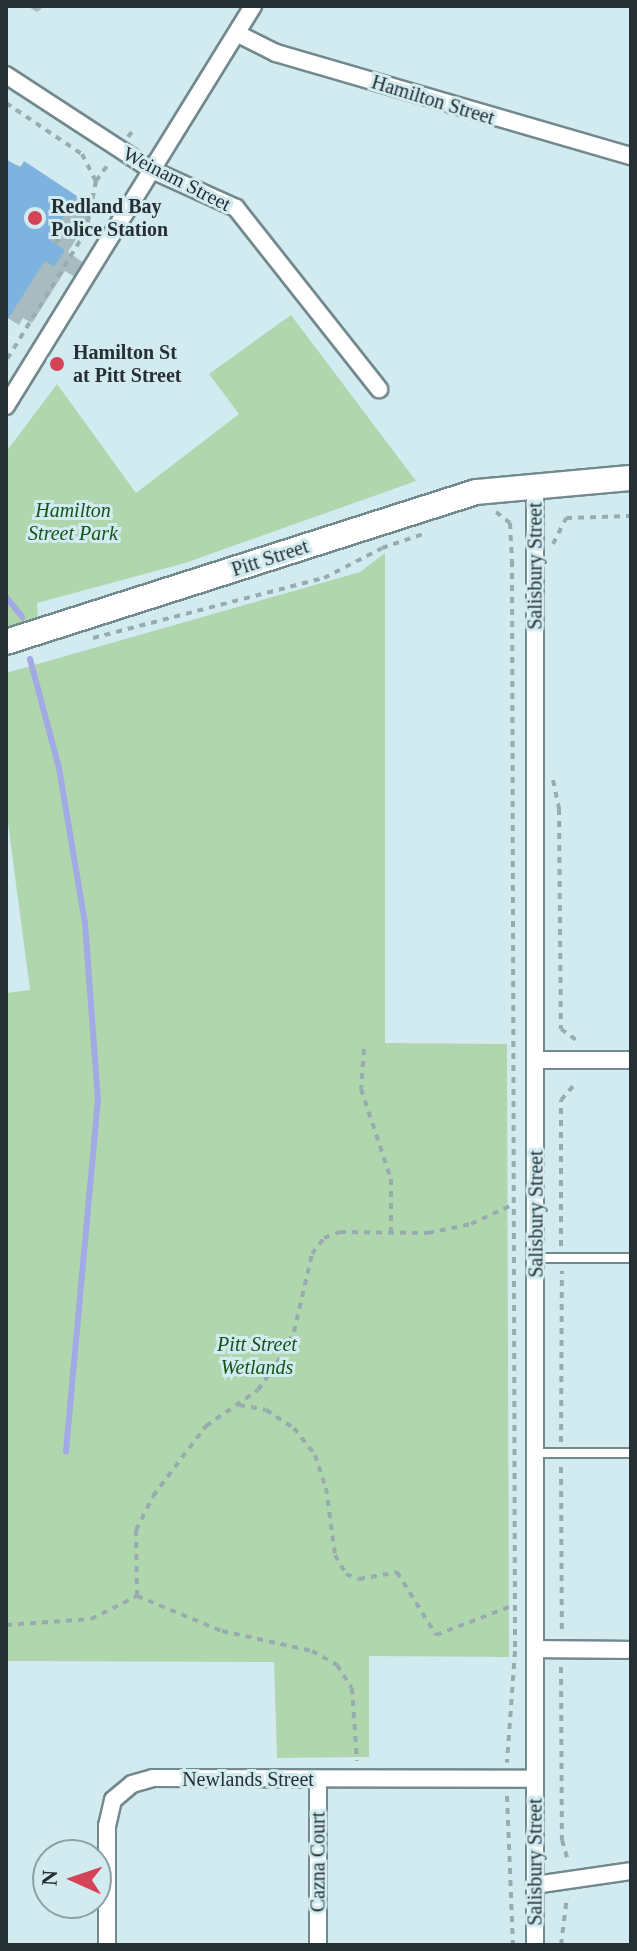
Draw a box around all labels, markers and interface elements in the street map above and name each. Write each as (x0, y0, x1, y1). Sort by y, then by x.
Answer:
street label: Hamilton Street (369, 70, 497, 130)
street label: Weinam Street (119, 142, 235, 216)
place label: Redland Bay Police Station (51, 194, 168, 241)
marker: Redland Bay Police Station (26, 209, 44, 227)
place label: Hamilton St at Pitt Street (73, 340, 181, 387)
marker: Hamilton St at Pitt Street (48, 355, 66, 373)
park label: Hamilton Street Park (28, 499, 118, 546)
street label: Salisbury Street (523, 502, 547, 630)
street label: Pitt Street (229, 534, 311, 582)
street label: Salisbury Street (524, 1150, 548, 1278)
park label: Pitt Street Wetlands (217, 1332, 297, 1379)
street label: Newlands Street (182, 1767, 314, 1791)
street label: Salisbury Street (523, 1798, 547, 1926)
street label: Cazna Court (306, 1812, 330, 1912)
north arrow (32, 1839, 112, 1919)
text: N (37, 1869, 62, 1886)

